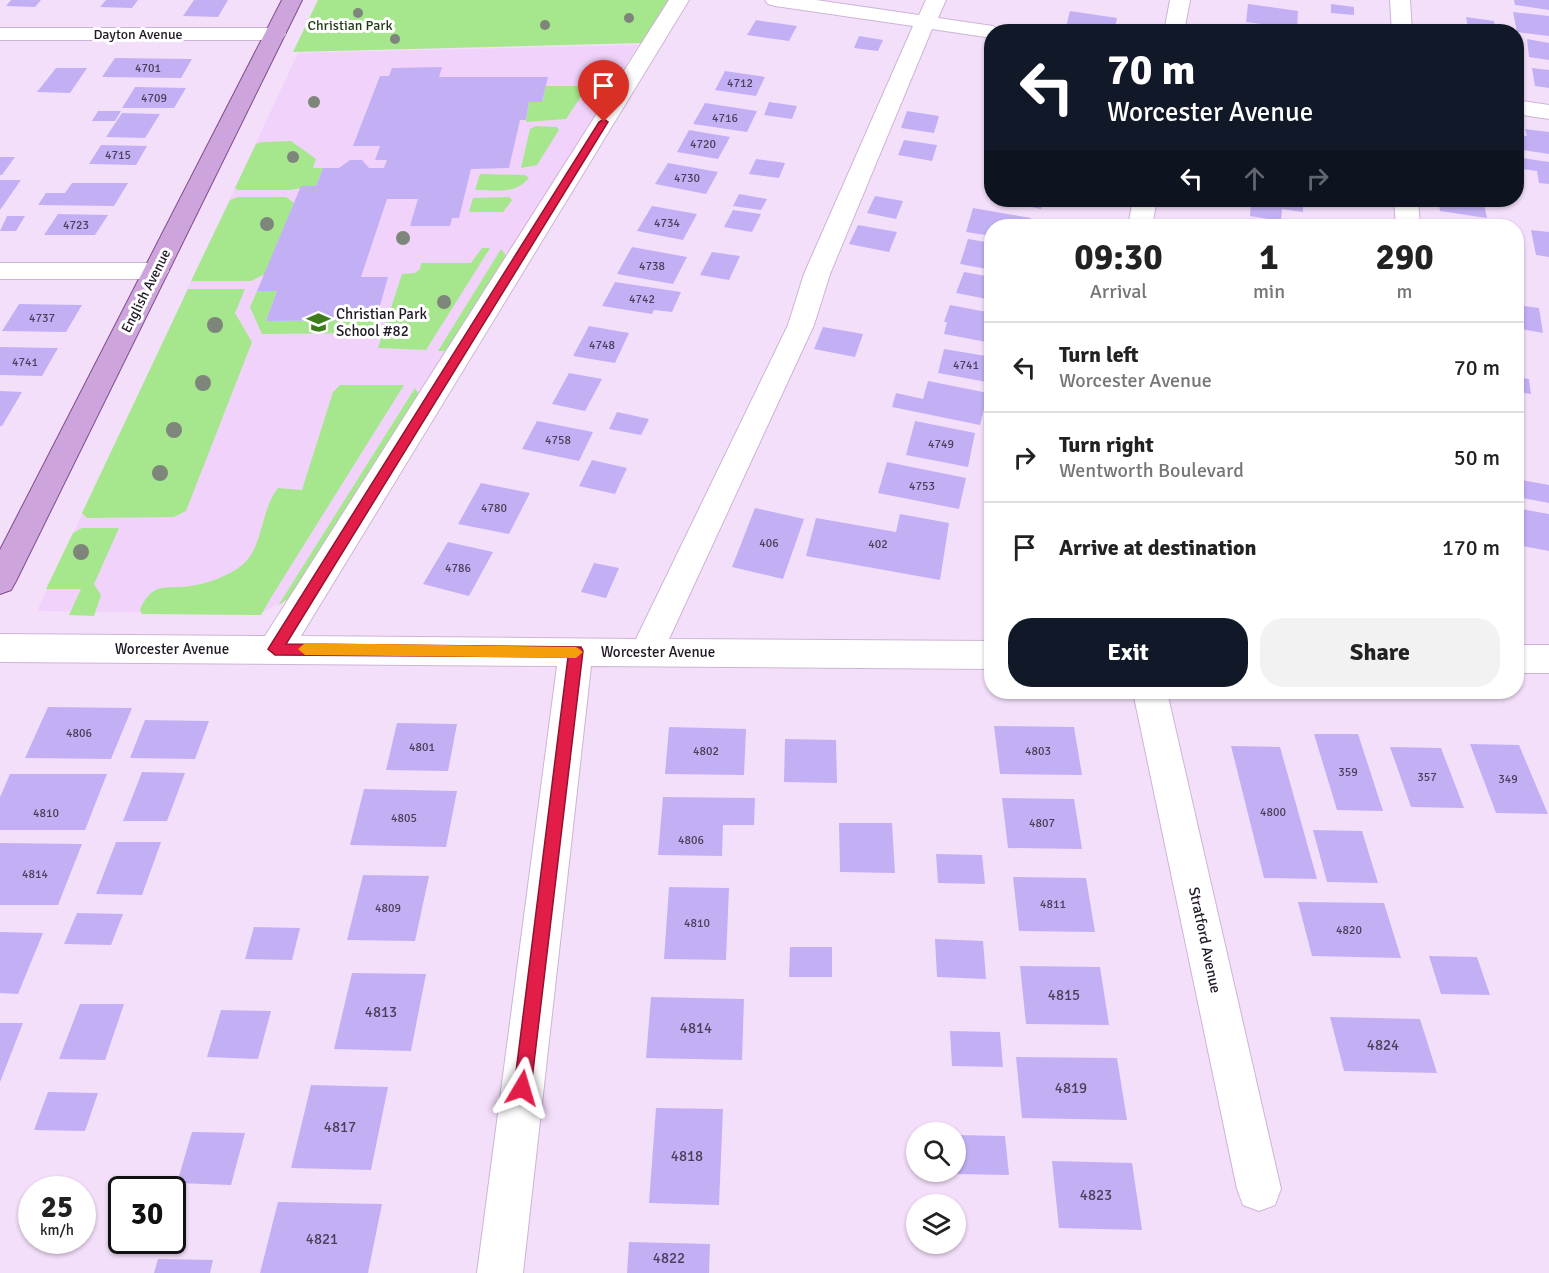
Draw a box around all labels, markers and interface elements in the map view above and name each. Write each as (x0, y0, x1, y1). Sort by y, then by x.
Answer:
park label: Christian Park (308, 17, 392, 34)
street label: Dayton Avenue (93, 26, 183, 43)
text: 70 m (1107, 45, 1196, 96)
icon: left (1008, 48, 1086, 126)
pin (578, 60, 629, 122)
house number: 4701 (135, 61, 161, 76)
icon: arrive (587, 69, 620, 102)
house number: 4712 (727, 76, 753, 91)
house number: 4709 (141, 91, 167, 106)
text: Worcester Avenue (1107, 96, 1313, 129)
house number: 4716 (712, 111, 738, 126)
house number: 4720 (690, 137, 716, 152)
house number: 4715 (105, 148, 131, 163)
icon: left (1175, 162, 1208, 195)
icon: ahead (1238, 162, 1271, 195)
icon: right (1301, 162, 1334, 195)
house number: 4730 (674, 171, 700, 186)
house number: 4734 (654, 216, 680, 231)
house number: 4723 (63, 218, 89, 233)
text: 09:30 (1074, 235, 1163, 280)
text: 1 (1259, 235, 1279, 280)
text: 290 (1375, 235, 1434, 280)
street label: English Avenue (118, 246, 174, 336)
house number: 4738 (639, 259, 665, 274)
text: Arrival (1090, 279, 1147, 304)
text: min (1253, 279, 1285, 304)
text: m (1397, 279, 1413, 304)
house number: 4742 (629, 292, 655, 307)
place label: Christian Park School #82 (336, 305, 427, 340)
school or university icon: Christian Park School #82 (305, 310, 331, 336)
house number: 4737 (29, 311, 55, 326)
house number: 4748 (589, 338, 615, 353)
text: Turn left (1059, 341, 1139, 368)
icon: left (1008, 351, 1041, 384)
text: 70 m (1454, 354, 1500, 381)
house number: 4741 (12, 355, 38, 370)
house number: 4741 (953, 358, 979, 373)
text: Worcester Avenue (1059, 368, 1212, 393)
text: Turn right (1059, 431, 1154, 458)
house number: 4758 (545, 433, 571, 448)
house number: 4749 (928, 437, 954, 452)
icon: right (1008, 441, 1041, 474)
text: 50 m (1454, 444, 1500, 471)
text: Wentworth Boulevard (1059, 458, 1244, 483)
house number: 4753 (909, 479, 935, 494)
house number: 4780 (481, 501, 507, 516)
icon: arrive (1008, 531, 1041, 564)
text: Arrive at destination (1059, 534, 1256, 561)
text: 170 m (1442, 534, 1500, 561)
house number: 406 (759, 536, 779, 551)
house number: 402 (868, 537, 888, 552)
house number: 4786 (445, 561, 471, 576)
button: Exit (1008, 618, 1248, 687)
button: Share (1260, 618, 1500, 687)
street label: Worcester Avenue (115, 640, 229, 658)
street label: Worcester Avenue (601, 643, 715, 661)
house number: 4806 (66, 726, 92, 741)
house number: 4801 (409, 740, 435, 755)
house number: 4802 (693, 744, 719, 759)
house number: 4803 (1025, 744, 1051, 759)
house number: 359 (1338, 765, 1358, 780)
house number: 357 (1417, 770, 1437, 785)
house number: 349 (1498, 772, 1518, 787)
house number: 4800 (1260, 805, 1286, 820)
house number: 4810 (33, 806, 59, 821)
house number: 4805 (391, 811, 417, 826)
house number: 4807 (1029, 816, 1055, 831)
house number: 4806 (678, 833, 704, 848)
house number: 4814 (22, 867, 48, 882)
street label: Stratford Avenue (1185, 885, 1225, 995)
house number: 4811 (1040, 897, 1066, 912)
house number: 4809 (375, 901, 401, 916)
house number: 4810 (684, 916, 710, 931)
house number: 4820 (1336, 923, 1362, 938)
house number: 4815 (1048, 986, 1080, 1004)
house number: 4813 (365, 1003, 397, 1021)
house number: 4814 (680, 1019, 712, 1037)
house number: 4824 (1367, 1036, 1399, 1054)
position arrow (490, 1056, 554, 1120)
house number: 4819 (1055, 1079, 1087, 1097)
house number: 4817 (324, 1118, 356, 1136)
map controls (906, 1122, 966, 1254)
button: search (906, 1122, 966, 1182)
house number: 4818 (671, 1147, 703, 1165)
speed limit sign: 30 (108, 1176, 186, 1254)
house number: 4823 (1080, 1186, 1112, 1204)
text: 25 (41, 1189, 73, 1226)
button: layers (906, 1194, 966, 1254)
text: km/h (40, 1221, 74, 1239)
house number: 4821 (306, 1230, 338, 1248)
house number: 4822 (653, 1249, 685, 1267)

